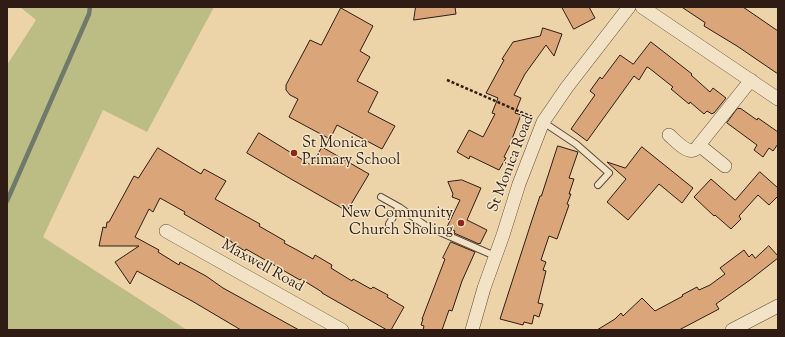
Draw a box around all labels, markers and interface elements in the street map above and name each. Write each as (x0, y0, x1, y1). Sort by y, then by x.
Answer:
street label: St Monica Road (485, 113, 539, 215)
place label: St Monica Primary School (302, 135, 400, 170)
marker: St Monica Primary School (289, 148, 299, 158)
place label: New Community Church Sholing (341, 205, 453, 240)
marker: New Community Church Sholing (456, 218, 466, 228)
street label: Maxwell Road (218, 237, 306, 297)

